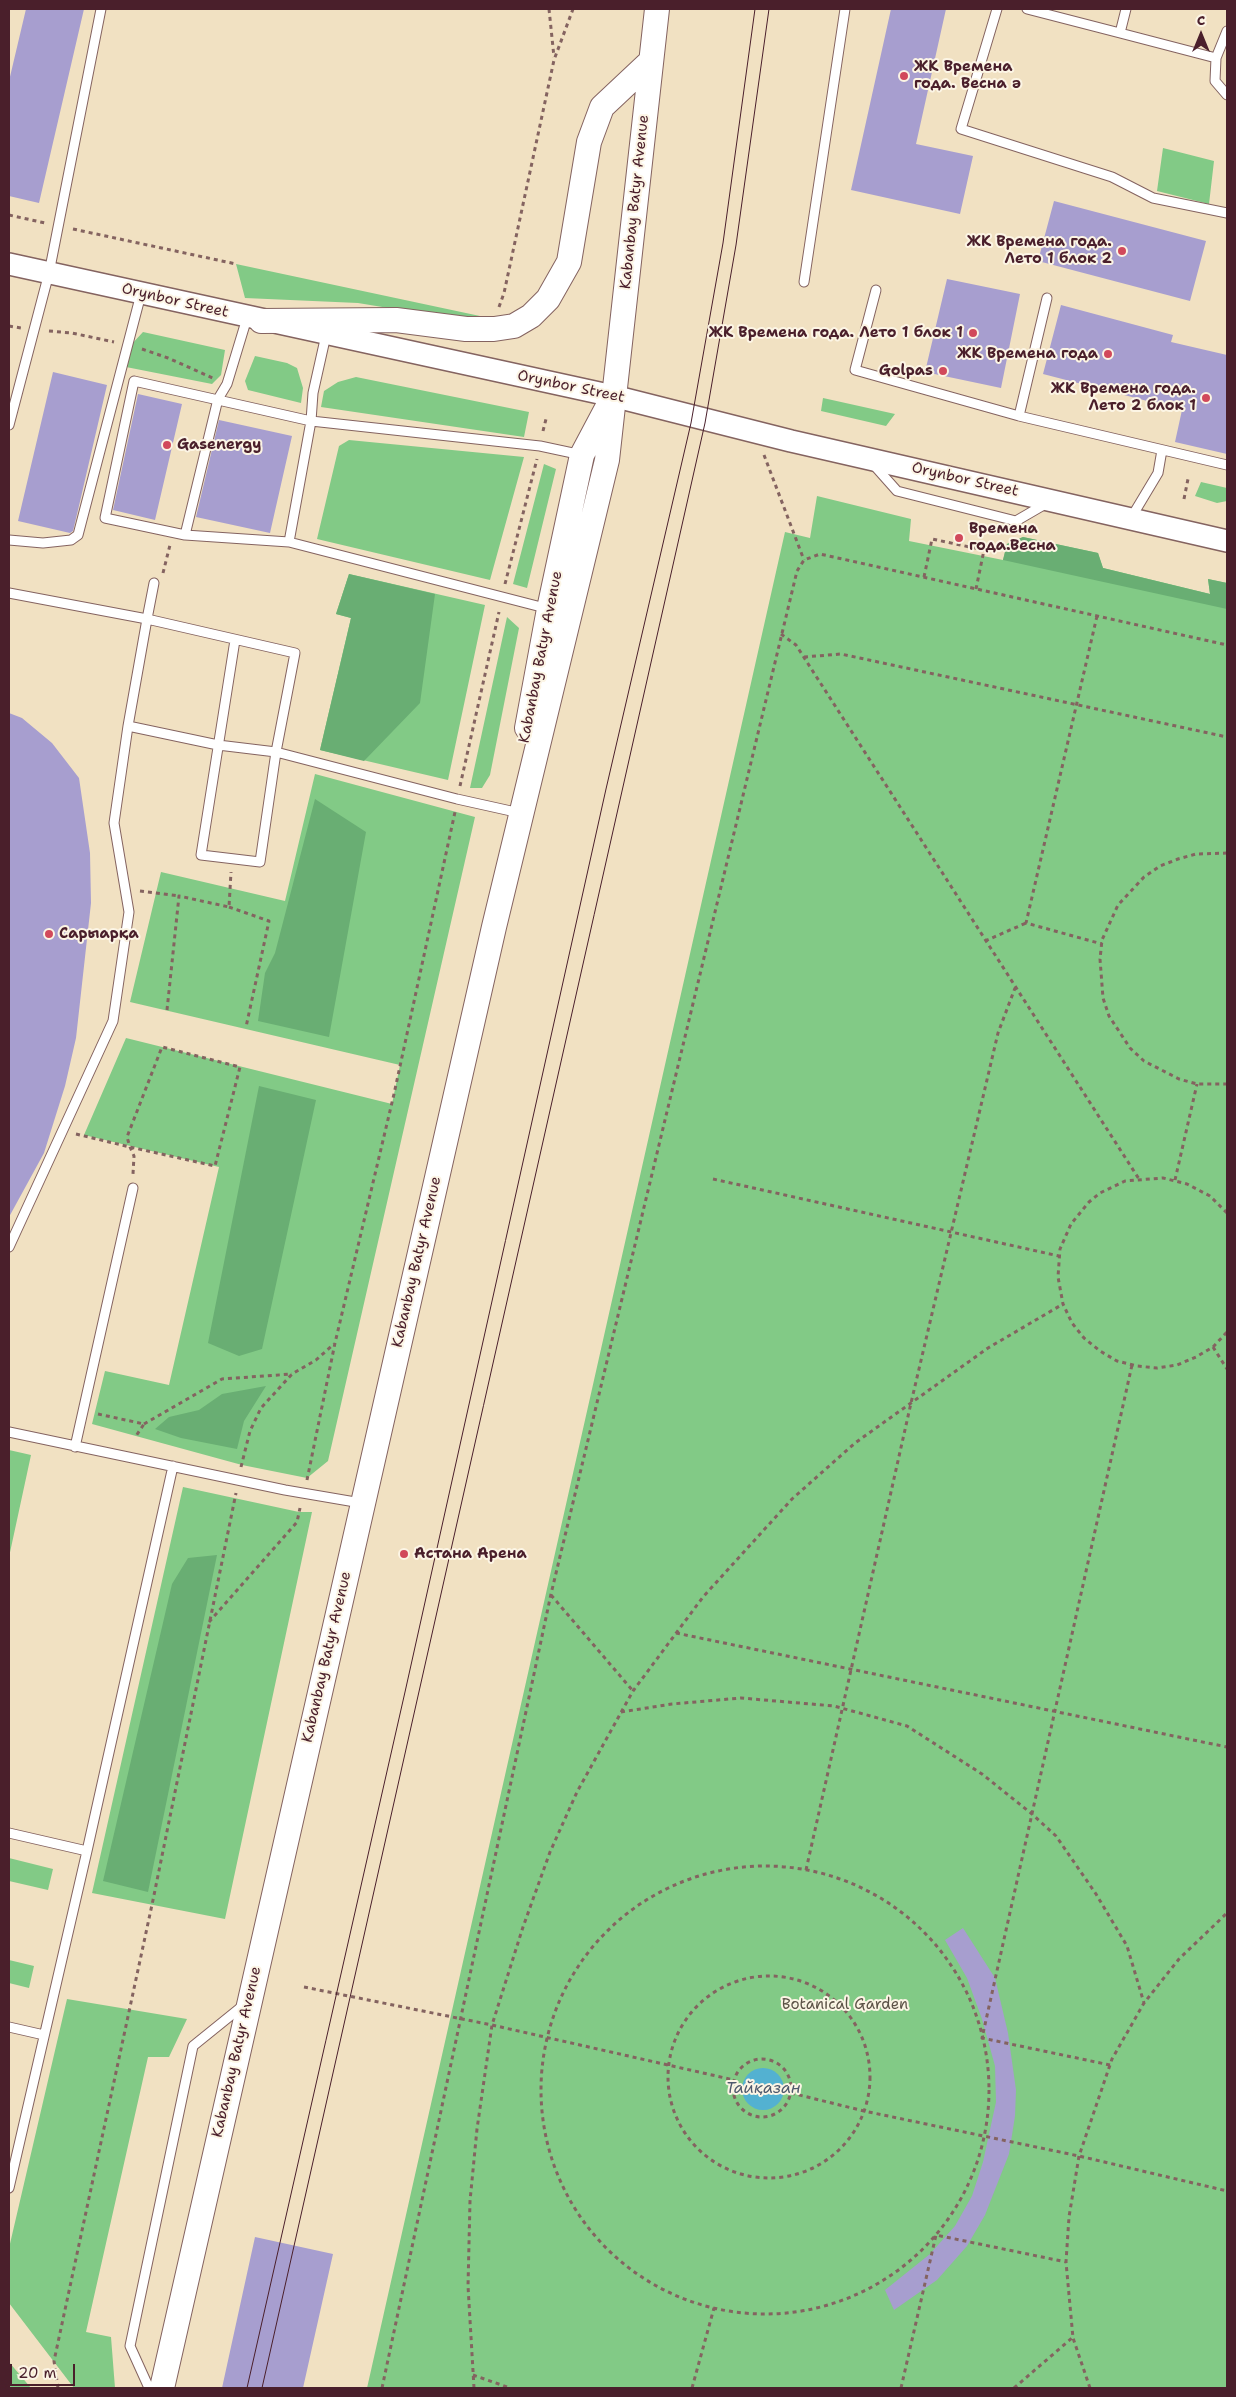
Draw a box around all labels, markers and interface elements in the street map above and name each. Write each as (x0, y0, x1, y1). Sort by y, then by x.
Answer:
north arrow (1176, 10, 1226, 60)
text: С (1197, 11, 1205, 29)
place label: ЖК Времена года. Весна ә (914, 58, 1021, 93)
marker: ЖК Времена года. Весна ә (898, 70, 910, 82)
street label: Kabanbay Batyr Avenue (617, 114, 653, 290)
place label: ЖК Времена года. Лето 1 блок 2 (967, 233, 1112, 268)
marker: ЖК Времена года. Лето 1 блок 2 (1116, 245, 1128, 257)
street label: Orynbor Street (120, 280, 230, 322)
place label: ЖК Времена года. Лето 1 блок 1 (709, 324, 963, 342)
marker: ЖК Времена года. Лето 1 блок 1 (967, 327, 979, 339)
place label: ЖК Времена года (957, 345, 1098, 363)
marker: ЖК Времена года (1102, 348, 1114, 360)
place label: Golpas (879, 362, 933, 380)
marker: Golpas (937, 365, 949, 377)
street label: Orynbor Street (516, 367, 626, 407)
place label: ЖК Времена года. Лето 2 блок 1 (1051, 380, 1196, 415)
marker: ЖК Времена года. Лето 2 блок 1 (1200, 392, 1212, 404)
place label: Gasenergy (177, 436, 261, 454)
marker: Gasenergy (161, 439, 173, 451)
street label: Orynbor Street (910, 459, 1020, 501)
place label: Времена года.Весна (969, 520, 1056, 555)
marker: Времена года.Весна (953, 532, 965, 544)
street label: Kabanbay Batyr Avenue (515, 569, 567, 745)
place label: Сарыарқа (59, 925, 139, 943)
marker: Сарыарқа (43, 928, 55, 940)
street label: Kabanbay Batyr Avenue (389, 1175, 445, 1349)
place label: Астана Арена (414, 1545, 527, 1563)
marker: Астана Арена (398, 1548, 410, 1560)
street label: Kabanbay Batyr Avenue (299, 1570, 355, 1744)
street label: Kabanbay Batyr Avenue (209, 1965, 265, 2139)
park label: Botanical Garden (782, 1996, 908, 2014)
water label: Тайқазан (726, 2079, 800, 2099)
scale bar (12, 2354, 78, 2386)
text: 20 m (18, 2363, 57, 2383)

